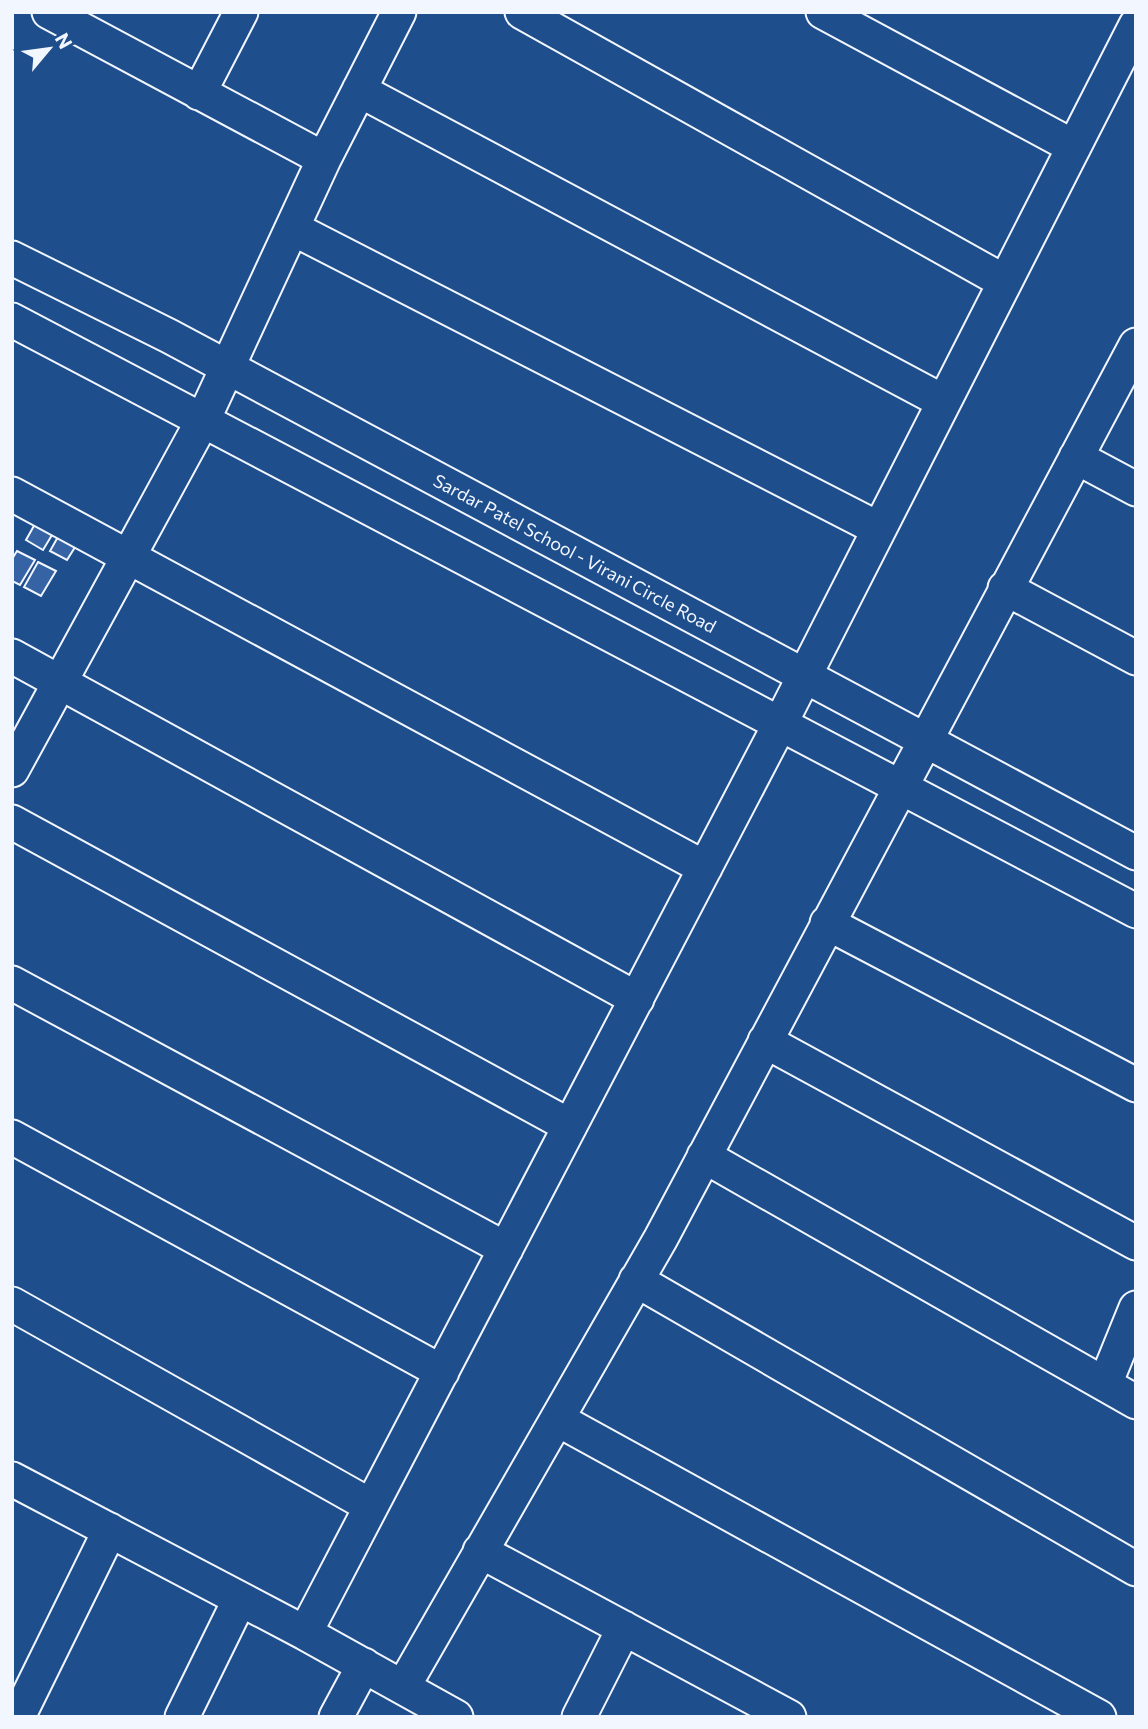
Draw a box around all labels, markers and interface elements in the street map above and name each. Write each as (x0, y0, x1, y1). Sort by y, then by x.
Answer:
north arrow (14, 14, 84, 84)
text: N (51, 29, 78, 52)
street label: Sardar Patel School - Virani Circle Road (430, 469, 720, 637)

